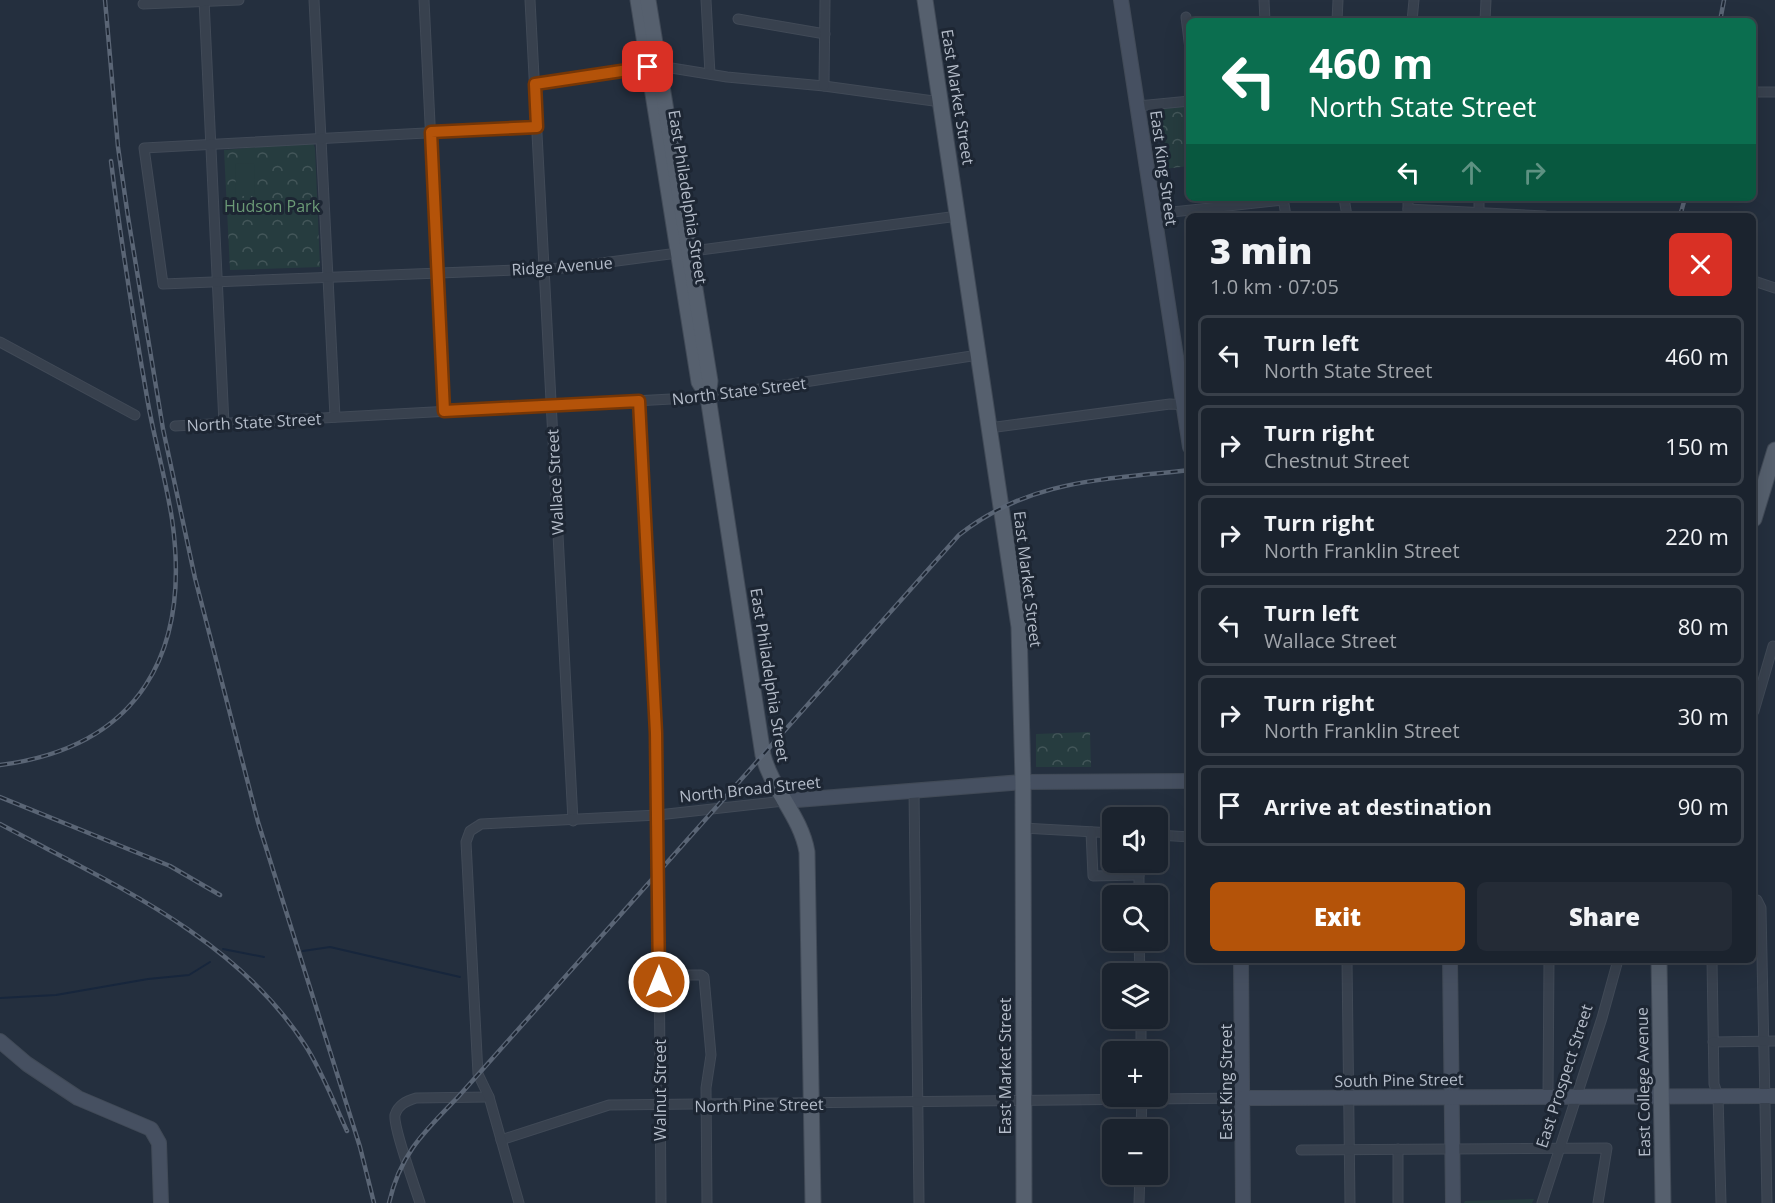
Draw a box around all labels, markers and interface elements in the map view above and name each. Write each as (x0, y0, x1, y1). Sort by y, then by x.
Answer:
street label: East Market Street (936, 28, 980, 167)
text: 460 m (1309, 34, 1433, 91)
pin (622, 41, 673, 92)
icon: left (1210, 42, 1288, 120)
icon: arrive (631, 50, 664, 83)
text: North State Street (1309, 88, 1536, 125)
street label: East Philadelphia Street (663, 108, 713, 286)
street label: East King Street (1145, 109, 1183, 227)
icon: left (1392, 156, 1425, 189)
icon: ahead (1455, 156, 1488, 189)
icon: right (1518, 156, 1551, 189)
park label: Hudson Park (224, 195, 321, 217)
text: 3 min (1210, 226, 1312, 275)
button: close (1669, 233, 1732, 296)
street label: Ridge Avenue (511, 251, 613, 281)
text: 1.0 km · 07:05 (1210, 273, 1339, 300)
text: Turn left (1264, 327, 1359, 357)
icon: left (1213, 339, 1246, 372)
text: 460 m (1665, 341, 1729, 371)
text: North State Street (1264, 357, 1432, 384)
street label: North State Street (671, 372, 808, 410)
street label: North State Street (186, 407, 322, 437)
text: Turn right (1264, 417, 1375, 447)
street label: Wallace Street (541, 428, 569, 536)
icon: right (1213, 429, 1246, 462)
text: 150 m (1665, 431, 1729, 461)
text: Chestnut Street (1264, 447, 1409, 474)
text: Turn right (1264, 507, 1375, 537)
street label: East Market Street (1009, 510, 1047, 649)
icon: right (1213, 519, 1246, 552)
text: 220 m (1665, 521, 1729, 551)
text: North Franklin Street (1264, 537, 1460, 564)
street label: East Philadelphia Street (745, 586, 795, 764)
text: Turn left (1264, 597, 1359, 627)
icon: left (1213, 609, 1246, 642)
text: 80 m (1678, 611, 1729, 641)
text: Wallace Street (1264, 627, 1397, 654)
text: Turn right (1264, 687, 1375, 717)
icon: right (1213, 699, 1246, 732)
text: 30 m (1678, 701, 1729, 731)
text: North Franklin Street (1264, 717, 1460, 744)
street label: North Broad Street (678, 771, 822, 807)
icon: arrive (1213, 789, 1246, 822)
text: Arrive at destination (1264, 791, 1492, 821)
text: 90 m (1678, 791, 1729, 821)
map controls (1102, 807, 1168, 1185)
button: sound (1102, 807, 1168, 873)
button: Exit (1210, 882, 1465, 951)
button: Share (1477, 882, 1732, 951)
button: search (1102, 885, 1168, 951)
position arrow (627, 950, 691, 1014)
button: layers (1102, 963, 1168, 1029)
street label: East Market Street (994, 997, 1016, 1135)
street label: East Prospect Street (1530, 1001, 1598, 1151)
street label: East College Avenue (1631, 1007, 1655, 1157)
street label: East King Street (1215, 1023, 1237, 1140)
street label: Walnut Street (649, 1039, 671, 1141)
button: + (1102, 1041, 1168, 1107)
street label: South Pine Street (1334, 1068, 1464, 1092)
street label: North Pine Street (694, 1093, 824, 1117)
button: − (1102, 1119, 1168, 1185)

